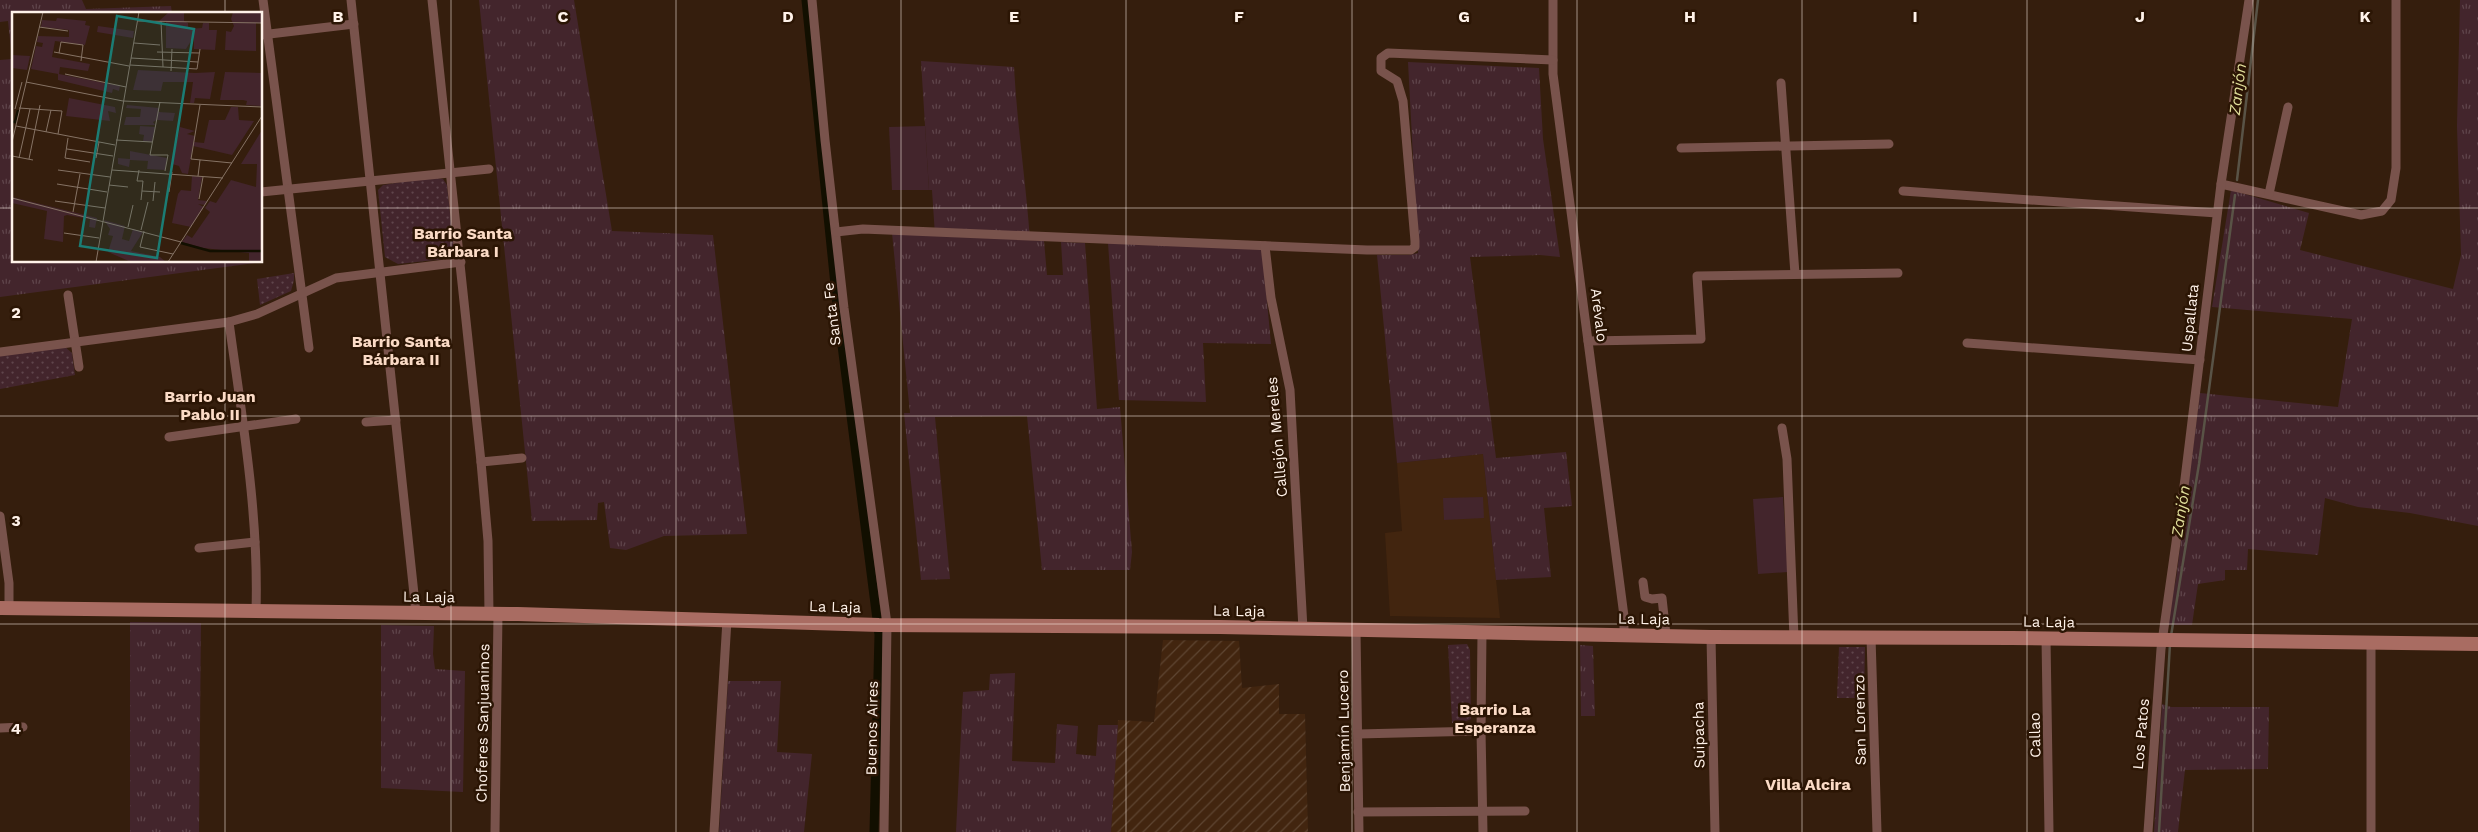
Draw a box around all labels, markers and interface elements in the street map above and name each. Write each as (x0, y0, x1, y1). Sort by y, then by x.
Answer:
text: B (333, 7, 344, 26)
text: C (558, 7, 569, 26)
text: D (782, 7, 794, 26)
text: E (1009, 7, 1019, 26)
text: F (1234, 7, 1244, 26)
text: G (1458, 7, 1470, 26)
text: H (1684, 7, 1696, 26)
text: I (1912, 7, 1918, 26)
text: J (2135, 7, 2145, 26)
text: K (2359, 7, 2371, 26)
inset map (12, 12, 262, 262)
water label: Zanjón (2225, 62, 2250, 117)
district label: Barrio Santa Bárbara I (414, 224, 513, 261)
street label: Santa Fe (819, 281, 845, 347)
street label: Uspallata (2177, 283, 2203, 353)
street label: Arévalo (1587, 287, 1611, 343)
text: 2 (11, 303, 21, 322)
district label: Barrio Santa Bárbara II (352, 332, 451, 369)
street label: Callejón Mereles (1263, 376, 1291, 498)
district label: Barrio Juan Pablo II (164, 387, 256, 424)
water label: Zanjón (2167, 484, 2194, 539)
text: 3 (11, 511, 21, 530)
street label: La Laja (403, 588, 456, 606)
street label: La Laja (809, 597, 862, 617)
street label: La Laja (1213, 602, 1266, 620)
street label: La Laja (1618, 610, 1671, 628)
street label: La Laja (2023, 613, 2076, 631)
street label: Choferes Sanjuaninos (473, 643, 493, 803)
street label: Benjamín Lucero (1334, 669, 1354, 793)
street label: San Lorenzo (1850, 674, 1870, 766)
street label: Buenos Aires (862, 680, 882, 776)
street label: Los Patos (2129, 698, 2153, 770)
district label: Barrio La Esperanza (1454, 700, 1536, 737)
street label: Suipacha (1689, 701, 1709, 769)
street label: Callao (2026, 712, 2044, 758)
text: 4 (11, 719, 21, 738)
district label: Villa Alcira (1765, 775, 1851, 794)

